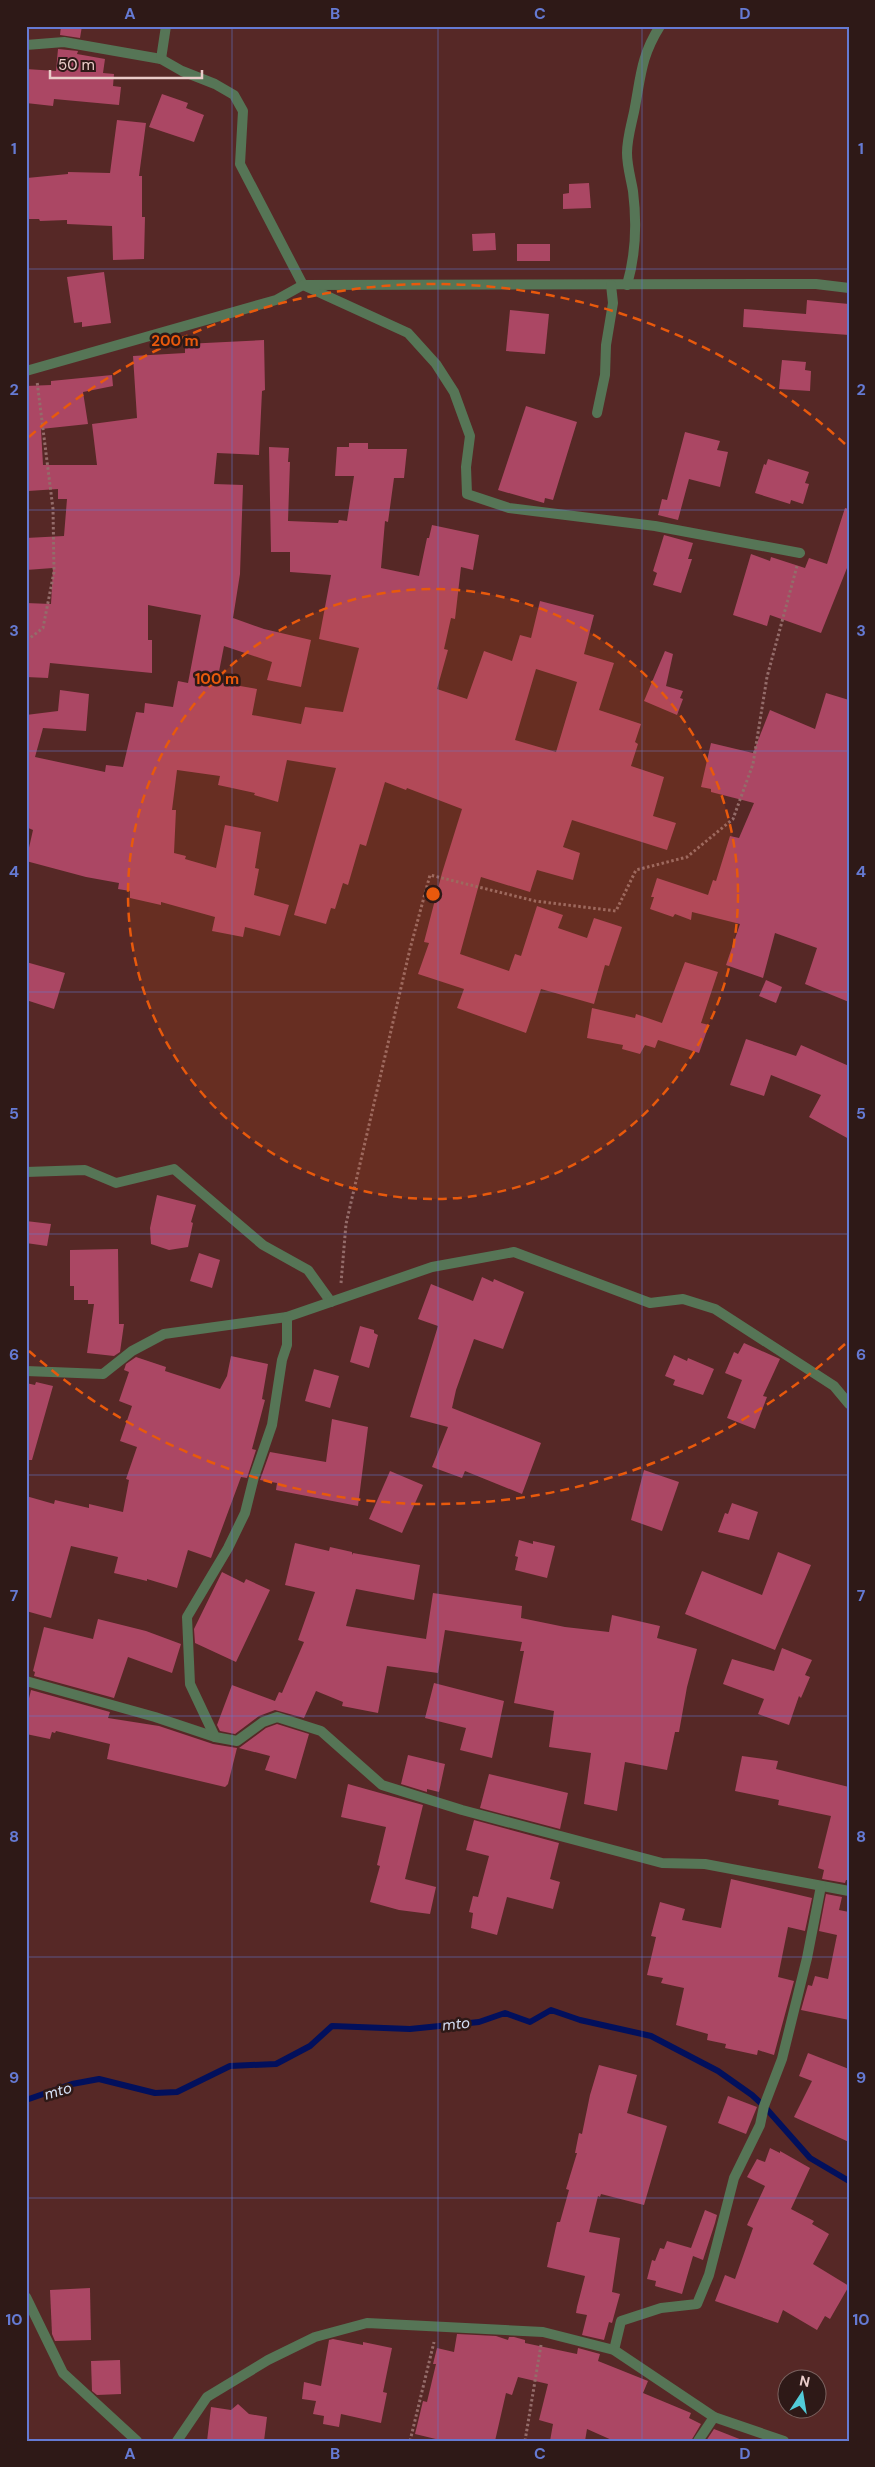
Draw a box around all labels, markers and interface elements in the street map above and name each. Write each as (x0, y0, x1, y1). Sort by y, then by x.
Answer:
text: A (124, 3, 136, 24)
text: B (330, 3, 340, 24)
text: C (534, 3, 546, 24)
text: D (739, 3, 751, 24)
scale bar (50, 48, 202, 80)
text: 50 m (58, 55, 95, 75)
text: 1 (11, 138, 17, 159)
text: 1 (858, 138, 864, 159)
text: 200 m (151, 331, 199, 351)
text: 2 (9, 379, 19, 400)
text: 2 (856, 379, 866, 400)
text: 3 (9, 620, 19, 641)
text: 3 (856, 620, 866, 641)
text: 100 m (195, 669, 239, 689)
text: 4 (9, 861, 19, 882)
text: 4 (856, 861, 866, 882)
centre of rings (424, 885, 442, 903)
text: 5 (9, 1103, 19, 1124)
text: 5 (856, 1103, 866, 1124)
text: 6 (9, 1344, 19, 1365)
text: 6 (856, 1344, 866, 1365)
text: 7 (10, 1585, 19, 1606)
text: 7 (857, 1585, 866, 1606)
text: 8 (9, 1826, 19, 1847)
text: 8 (856, 1826, 866, 1847)
water label: mto (441, 2013, 471, 2035)
text: 9 (9, 2067, 19, 2088)
text: 9 (856, 2067, 866, 2088)
water label: mto (42, 2078, 74, 2104)
text: 10 (5, 2309, 23, 2330)
text: 10 (852, 2309, 870, 2330)
north arrow (778, 2370, 828, 2420)
text: N (798, 2371, 812, 2391)
text: A (124, 2443, 136, 2464)
text: B (330, 2443, 340, 2464)
text: C (534, 2443, 546, 2464)
text: D (739, 2443, 751, 2464)

